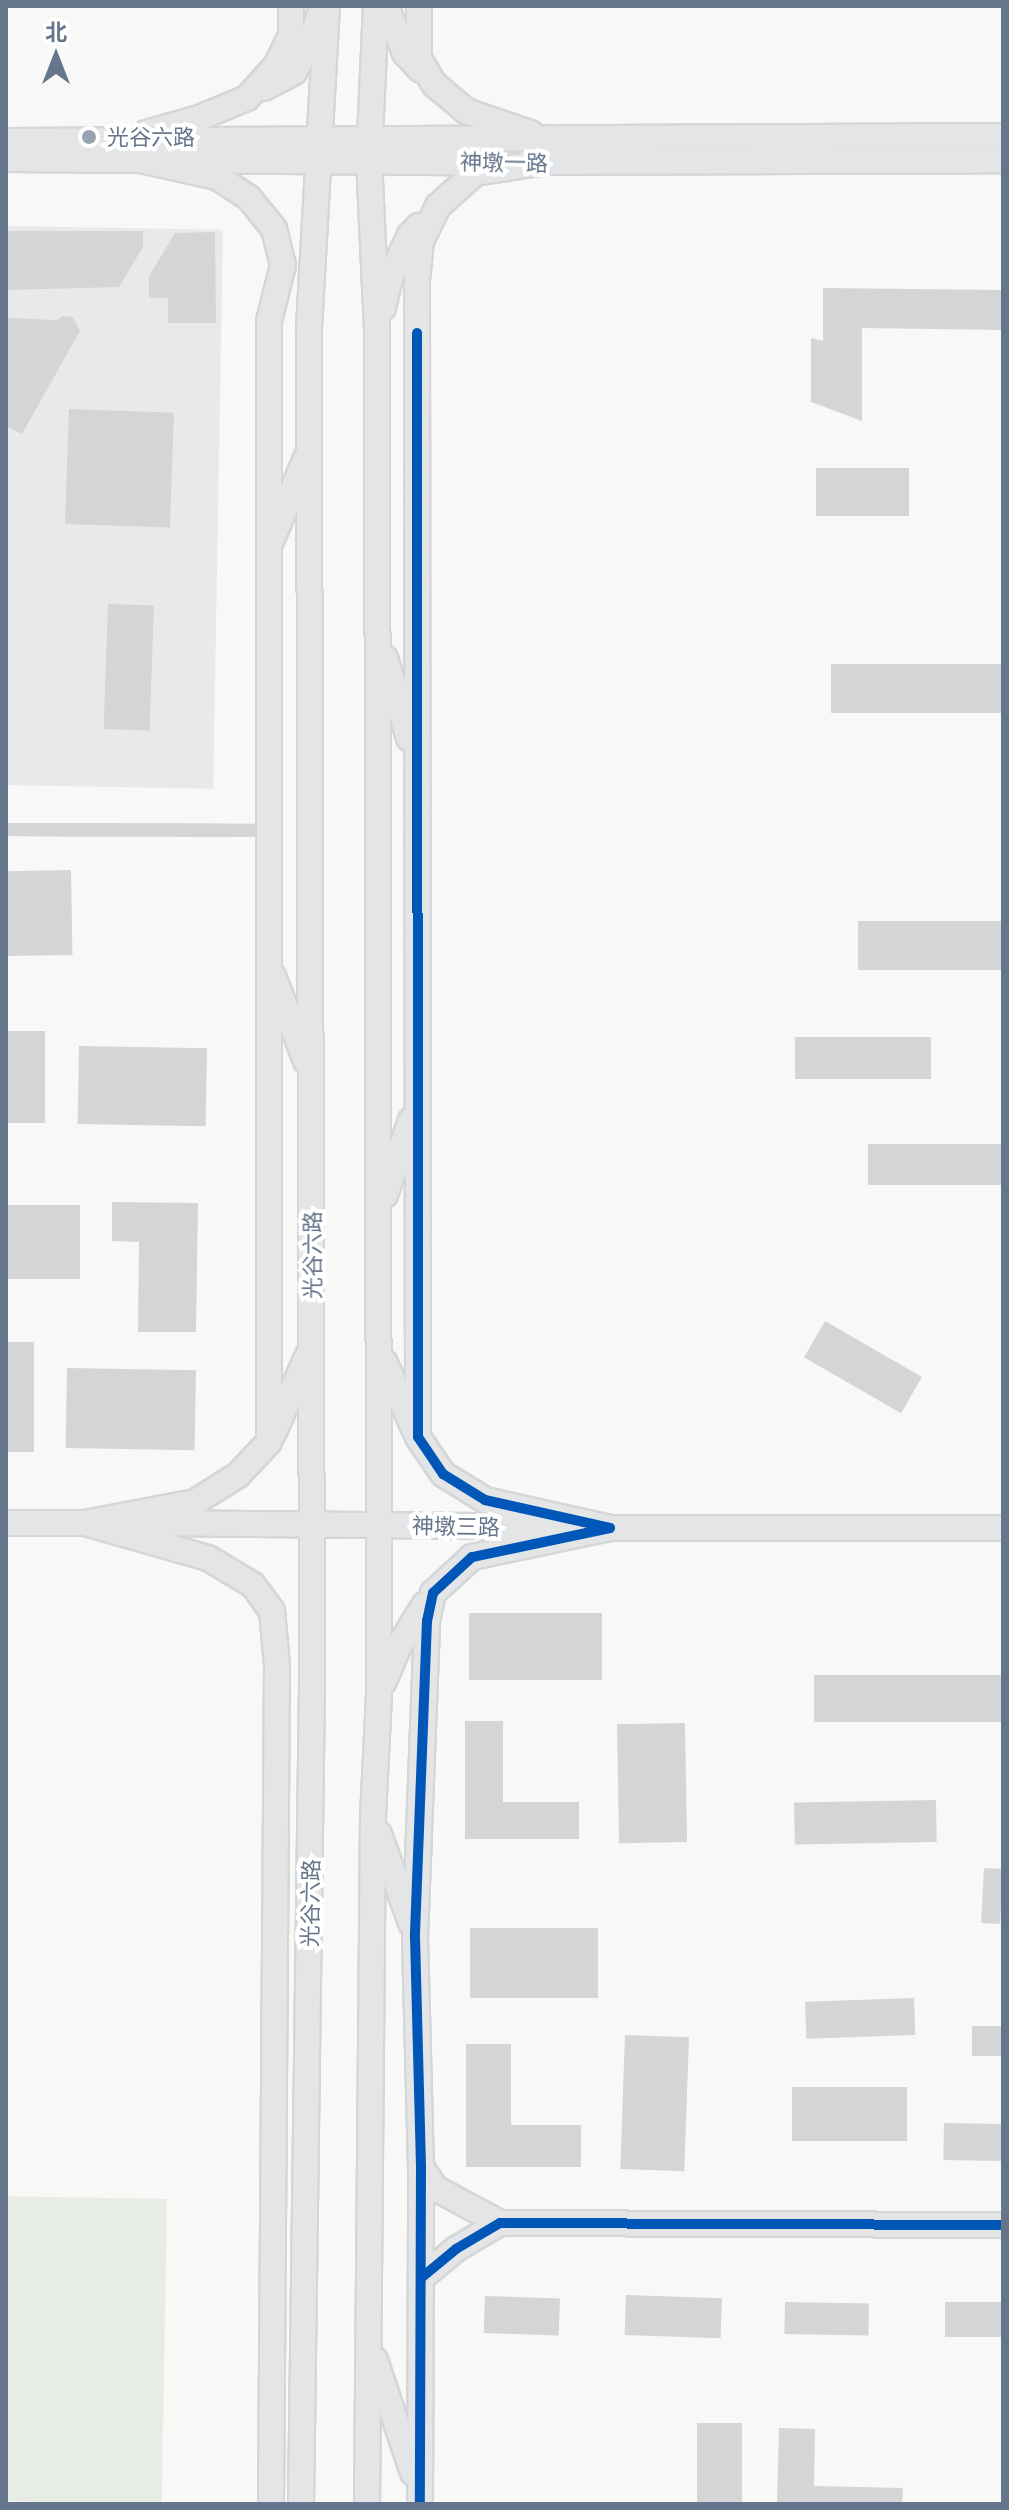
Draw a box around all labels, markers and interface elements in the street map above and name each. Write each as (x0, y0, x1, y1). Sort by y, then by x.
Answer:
north arrow (16, 16, 96, 96)
text: 北 (45, 17, 67, 46)
place label: 光谷六路 (107, 124, 195, 150)
marker: 光谷六路 (78, 126, 100, 148)
street label: 神墩一路 (460, 148, 548, 176)
street label: 光谷六路 (299, 1211, 325, 1299)
street label: 神墩三路 (412, 1512, 500, 1540)
street label: 光谷六路 (296, 1859, 324, 1947)

